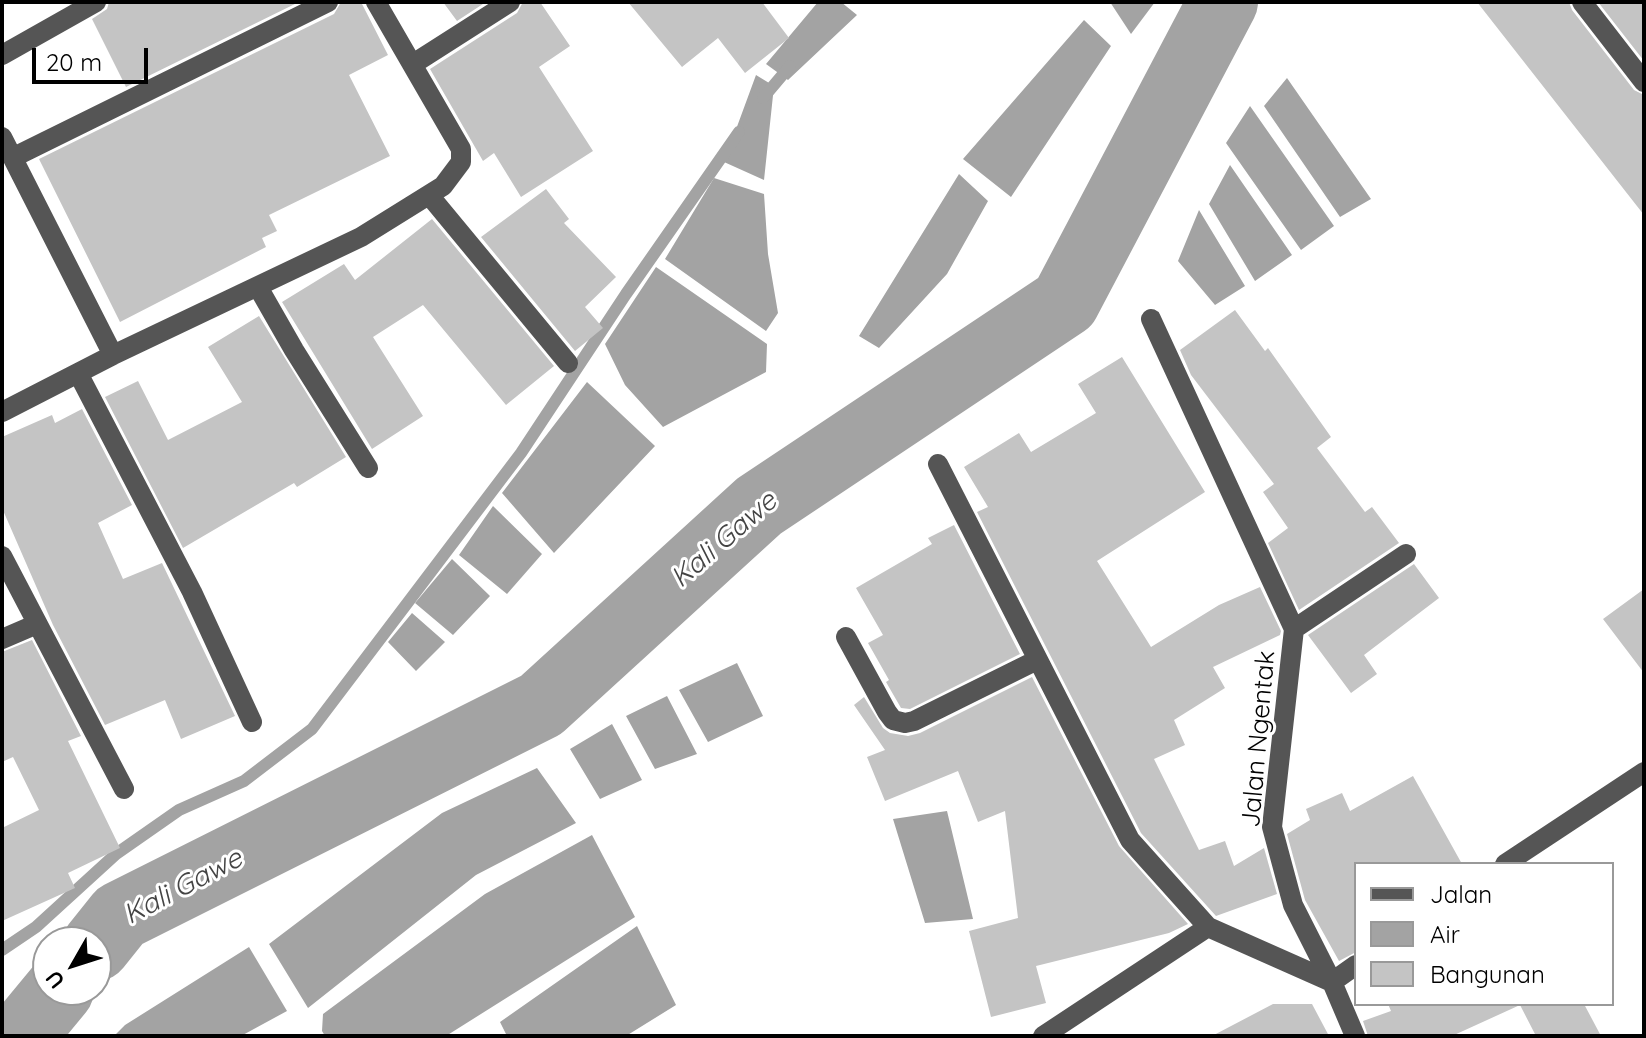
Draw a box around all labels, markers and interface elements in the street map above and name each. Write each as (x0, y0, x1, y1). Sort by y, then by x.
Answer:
scale bar (36, 32, 152, 82)
text: 20 m (46, 47, 102, 77)
water label: Kali Gawe (664, 485, 784, 595)
street label: Jalan Ngentak (1236, 649, 1282, 829)
water label: Kali Gawe (118, 842, 248, 932)
legend (1354, 862, 1614, 1006)
text: Jalan (1430, 879, 1492, 909)
text: Air (1430, 919, 1460, 949)
north arrow (32, 926, 112, 1006)
text: Bangunan (1430, 959, 1545, 989)
text: U (39, 965, 71, 995)

